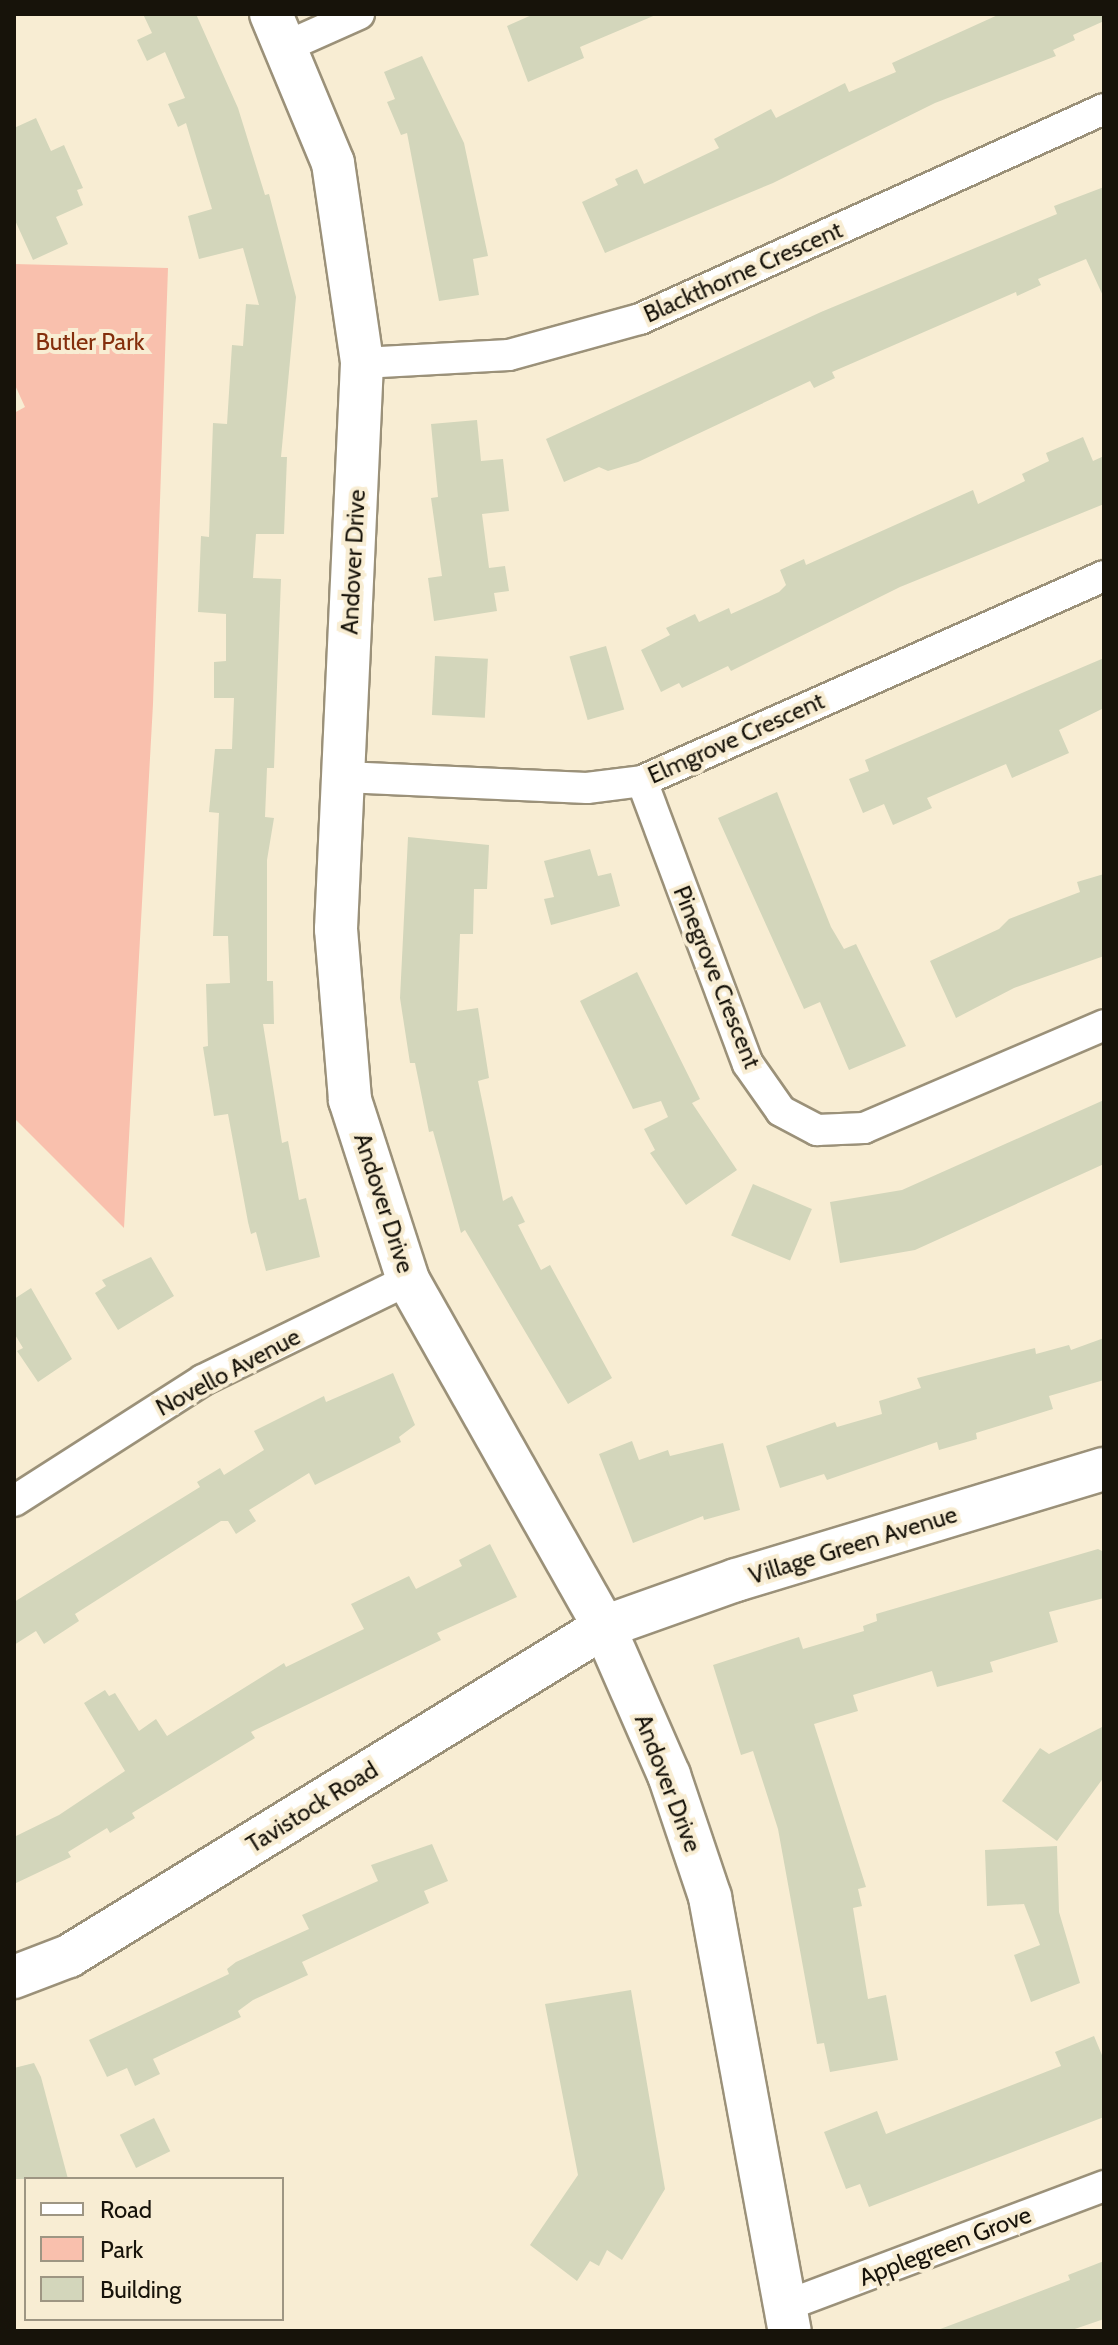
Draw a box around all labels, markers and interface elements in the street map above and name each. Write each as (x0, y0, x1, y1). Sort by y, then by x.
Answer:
street label: Blackthorne Crescent (639, 215, 847, 329)
park label: Butler Park (36, 328, 144, 356)
street label: Andover Drive (335, 489, 371, 635)
street label: Elmgrove Crescent (643, 686, 829, 790)
street label: Pinegrove Crescent (667, 882, 767, 1072)
street label: Andover Drive (348, 1130, 420, 1276)
street label: Novello Avenue (151, 1322, 305, 1422)
street label: Village Green Avenue (745, 1500, 961, 1590)
street label: Andover Drive (629, 1710, 707, 1856)
street label: Tavistock Road (241, 1755, 383, 1859)
legend (24, 2177, 284, 2321)
text: Road (100, 2195, 152, 2224)
street label: Applegreen Grove (855, 2200, 1035, 2292)
text: Park (100, 2235, 143, 2264)
text: Building (100, 2275, 181, 2304)

